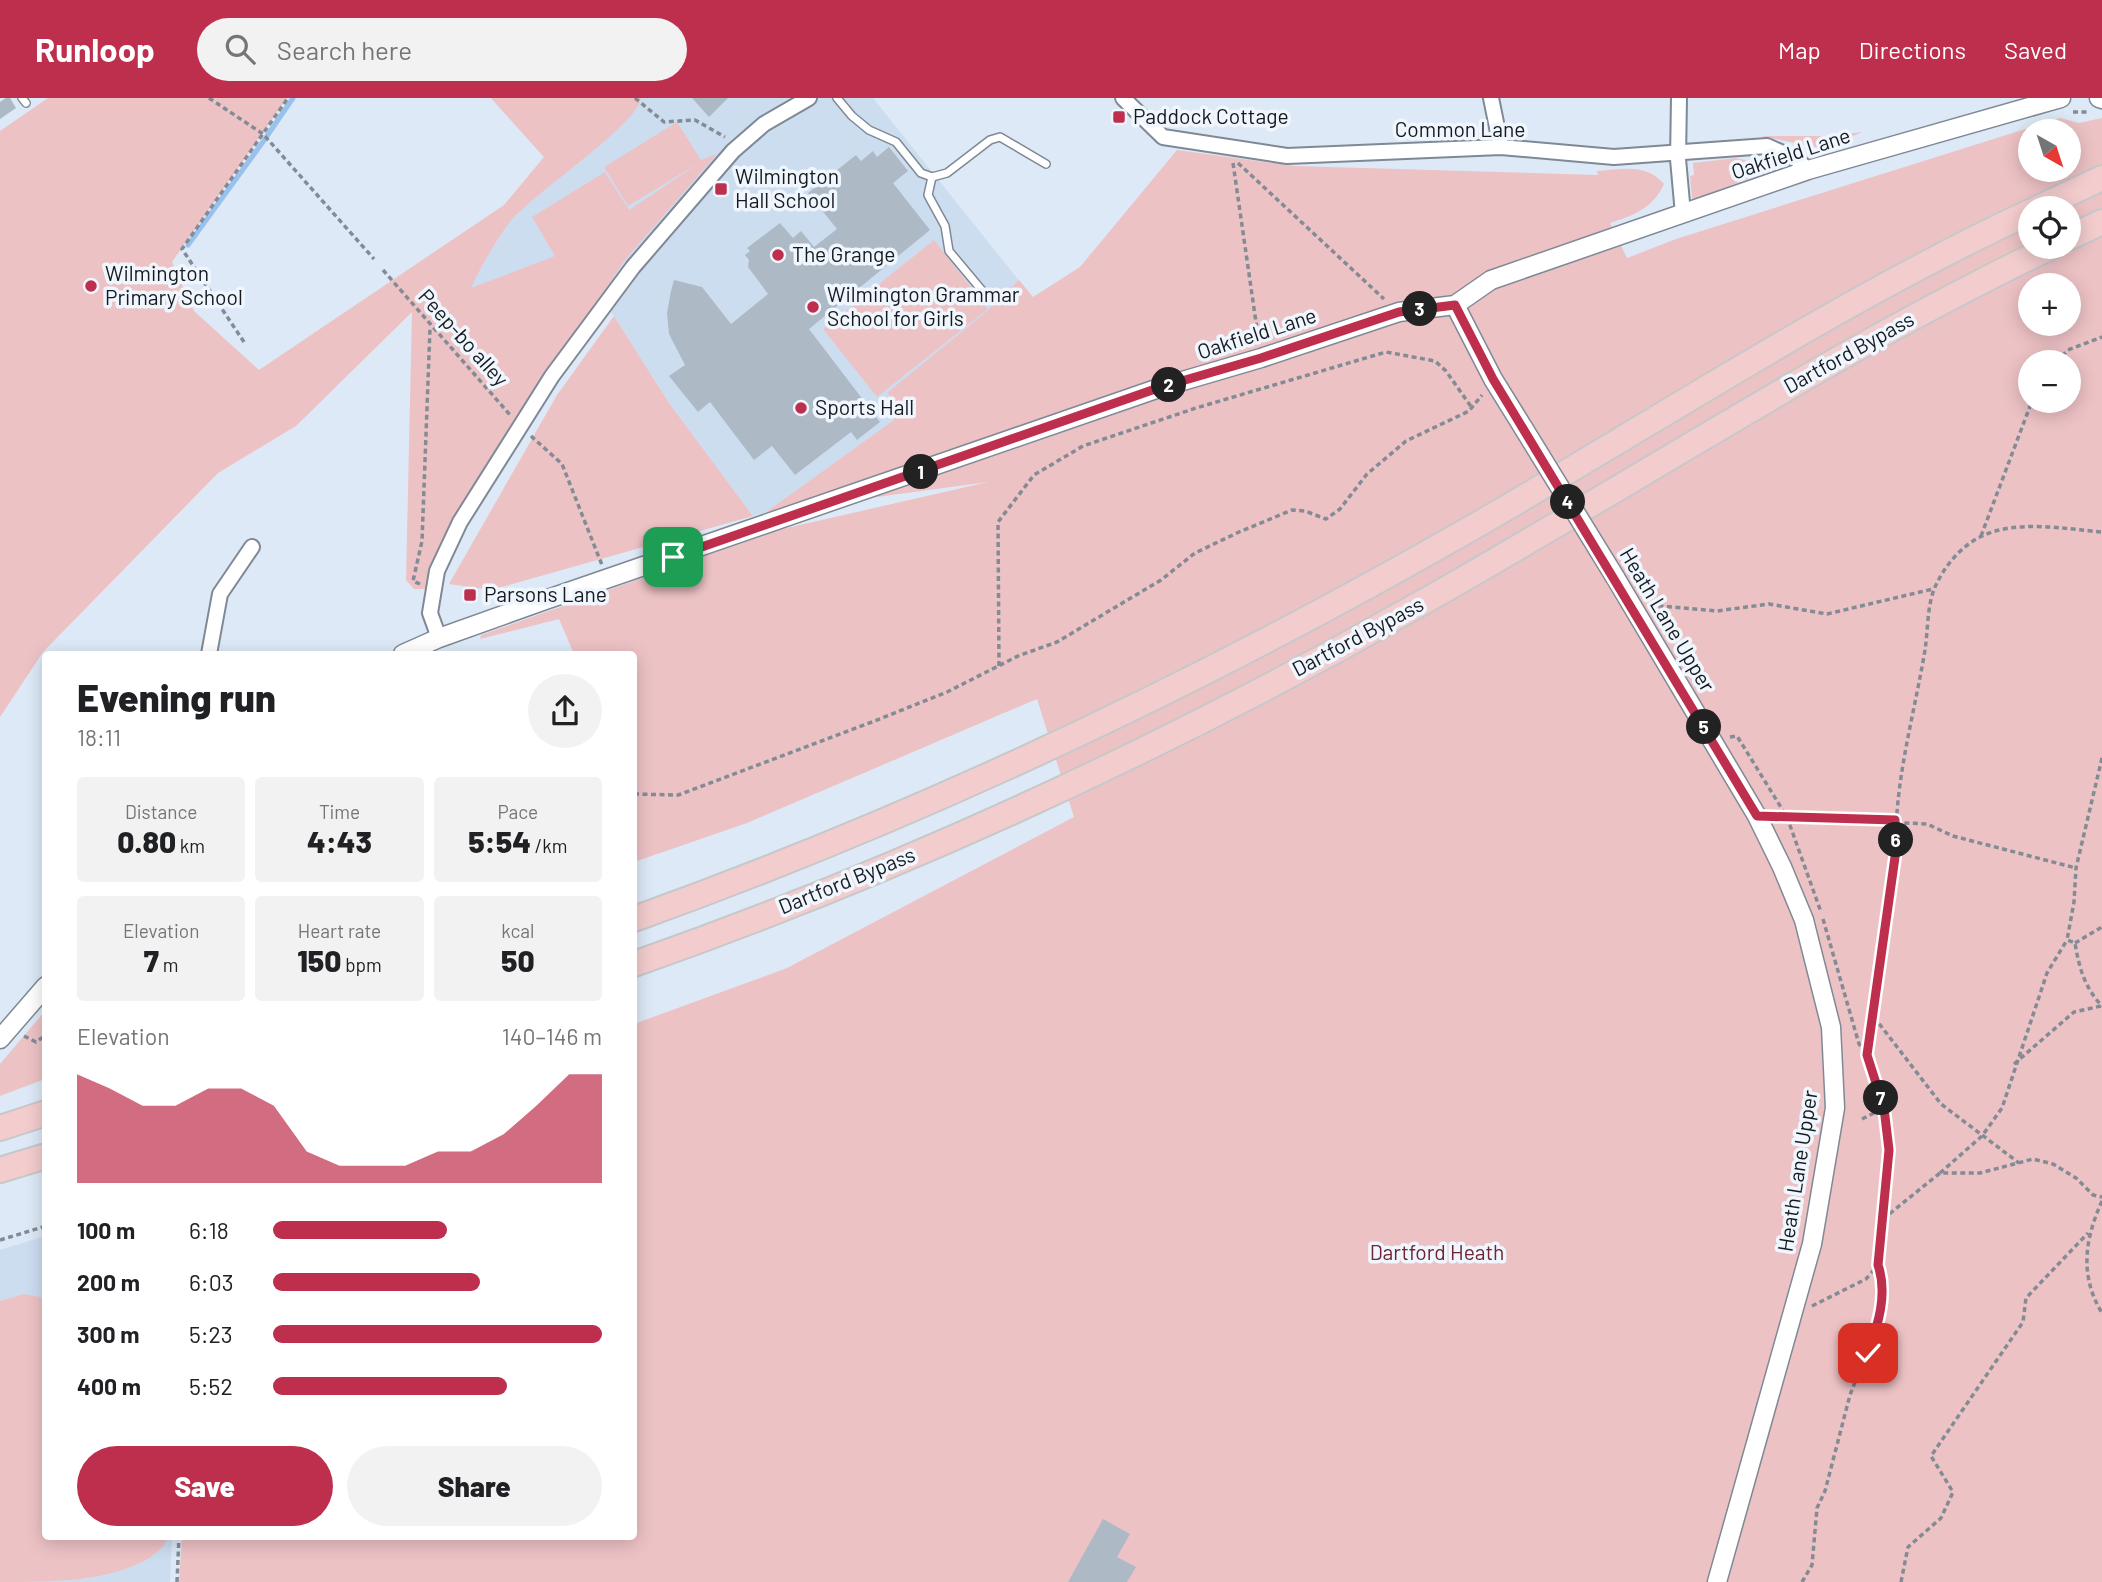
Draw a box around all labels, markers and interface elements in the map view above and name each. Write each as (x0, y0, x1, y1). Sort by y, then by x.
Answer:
search box (197, 18, 687, 81)
text: Runloop (35, 29, 155, 69)
icon: search (221, 30, 259, 68)
text: Search here (277, 34, 412, 65)
text: Map (1778, 35, 1821, 64)
text: Directions (1859, 35, 1966, 64)
text: Saved (2004, 35, 2067, 64)
place label: Paddock Cottage (1133, 103, 1289, 128)
marker: Paddock Cottage (1111, 109, 1127, 125)
street label: Common Lane (1395, 116, 1525, 141)
north arrow (2018, 119, 2081, 182)
map controls (2018, 119, 2081, 413)
street label: Oakfield Lane (1728, 122, 1853, 184)
place label: Wilmington Hall School (735, 163, 839, 212)
marker: Wilmington Hall School (713, 181, 729, 197)
button: locate (2018, 196, 2081, 259)
place label: The Grange (792, 241, 895, 266)
marker: The Grange (770, 247, 786, 263)
place label: Wilmington Primary School (105, 260, 243, 309)
button: + (2018, 273, 2081, 336)
marker: Wilmington Primary School (83, 278, 99, 294)
place label: Wilmington Grammar School for Girls (827, 281, 1020, 330)
street label: Peep-bo alley (414, 283, 514, 391)
pin: 3 (1402, 292, 1438, 326)
text: 3 (1414, 297, 1425, 320)
marker: Wilmington Grammar School for Girls (805, 299, 821, 315)
street label: Oakfield Lane (1194, 302, 1319, 364)
street label: Dartford Bypass (1779, 306, 1918, 398)
button: − (2018, 350, 2081, 413)
pin: 2 (1152, 368, 1186, 402)
text: 2 (1163, 373, 1174, 396)
place label: Sports Hall (815, 394, 914, 419)
marker: Sports Hall (793, 400, 809, 416)
pin: 1 (904, 454, 939, 490)
text: 1 (917, 460, 924, 483)
pin: 4 (1550, 484, 1586, 520)
text: 4 (1562, 490, 1573, 513)
pin (643, 527, 703, 587)
icon: arrive (654, 538, 692, 576)
street label: Heath Lane Upper (1616, 543, 1721, 696)
place label: Parsons Lane (484, 581, 607, 606)
marker: Parsons Lane (462, 587, 478, 603)
street label: Dartford Bypass (1287, 591, 1427, 681)
text: Evening run (77, 674, 276, 720)
button: share (528, 674, 602, 748)
pin: 5 (1686, 710, 1722, 744)
text: 5 (1698, 715, 1709, 738)
text: 18:11 (77, 723, 121, 751)
text: Distance (125, 800, 197, 823)
text: Time (319, 800, 360, 823)
text: Pace (497, 800, 538, 823)
pin: 6 (1878, 822, 1913, 858)
text: 0.80 (117, 823, 176, 859)
text: 4:43 (307, 823, 372, 859)
text: 5:54 (468, 823, 531, 859)
text: 6 (1890, 828, 1901, 851)
text: km (176, 834, 205, 857)
text: /km (531, 834, 568, 857)
street label: Dartford Bypass (774, 841, 918, 918)
text: Elevation (123, 919, 199, 942)
text: Heart rate (298, 919, 381, 942)
text: kcal (501, 919, 534, 942)
text: 7 (144, 942, 159, 978)
text: 150 (297, 942, 341, 978)
text: 50 (501, 942, 535, 978)
text: m (159, 953, 178, 976)
text: bpm (341, 953, 382, 976)
text: Elevation (77, 1022, 170, 1050)
text: 140–146 m (502, 1022, 602, 1050)
pin: 7 (1864, 1080, 1898, 1116)
text: 7 (1876, 1086, 1885, 1109)
street label: Heath Lane Upper (1771, 1088, 1822, 1253)
text: 100 m (77, 1216, 135, 1244)
text: 6:18 (189, 1216, 229, 1244)
park label: Dartford Heath (1370, 1239, 1504, 1264)
text: 200 m (77, 1268, 140, 1296)
text: 6:03 (189, 1268, 233, 1296)
text: 300 m (77, 1320, 139, 1348)
text: 5:23 (189, 1320, 233, 1348)
pin (1838, 1323, 1898, 1383)
icon: check (1849, 1334, 1887, 1372)
text: 400 m (77, 1372, 141, 1400)
text: 5:52 (189, 1372, 233, 1400)
button: Save (77, 1446, 333, 1526)
button: Share (347, 1446, 602, 1526)

